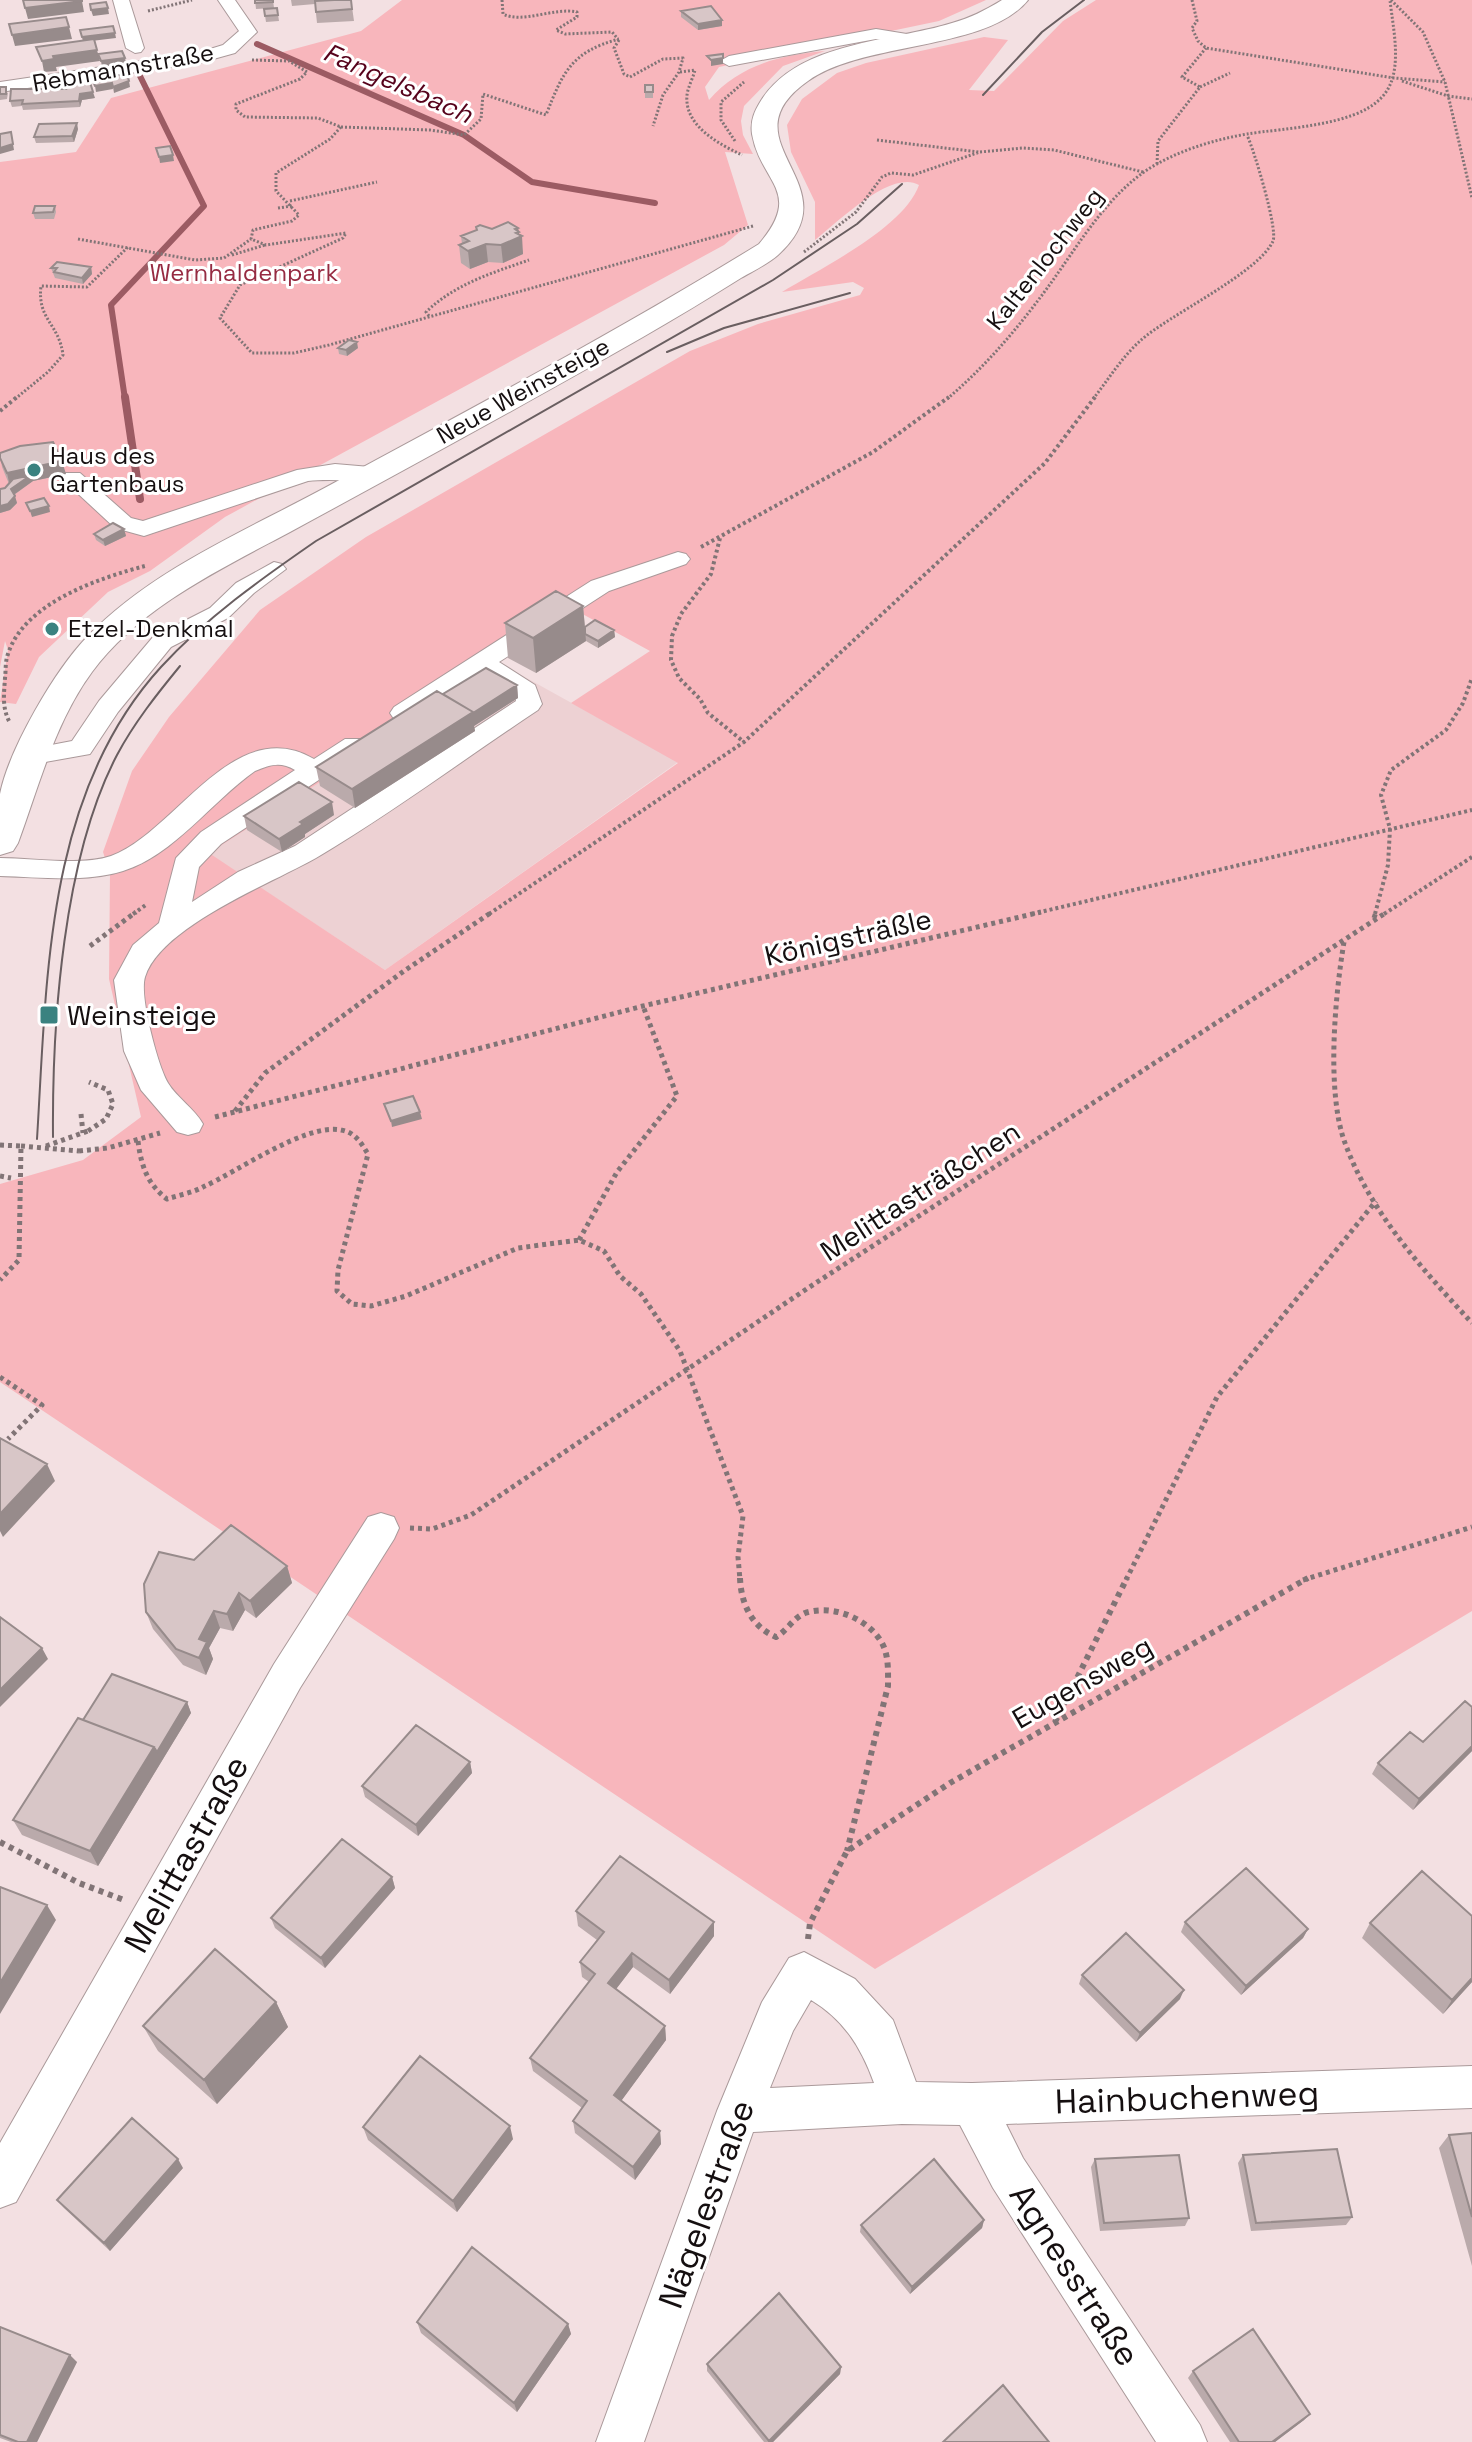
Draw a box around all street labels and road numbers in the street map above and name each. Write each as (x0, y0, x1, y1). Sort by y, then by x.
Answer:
street label: Rebmannstraße (30, 36, 216, 99)
street label: Kaltenlochweg (979, 181, 1110, 336)
street label: Neue Weinsteige (431, 330, 615, 451)
street label: Königsträßle (761, 900, 935, 974)
street label: Melittasträßchen (813, 1113, 1027, 1269)
street label: Eugensweg (1006, 1627, 1158, 1737)
street label: Melittastraße (115, 1748, 258, 1960)
street label: Hainbuchenweg (1054, 2071, 1320, 2124)
street label: Nägelestraße (649, 2094, 764, 2314)
street label: Agnesstraße (1000, 2176, 1149, 2374)

